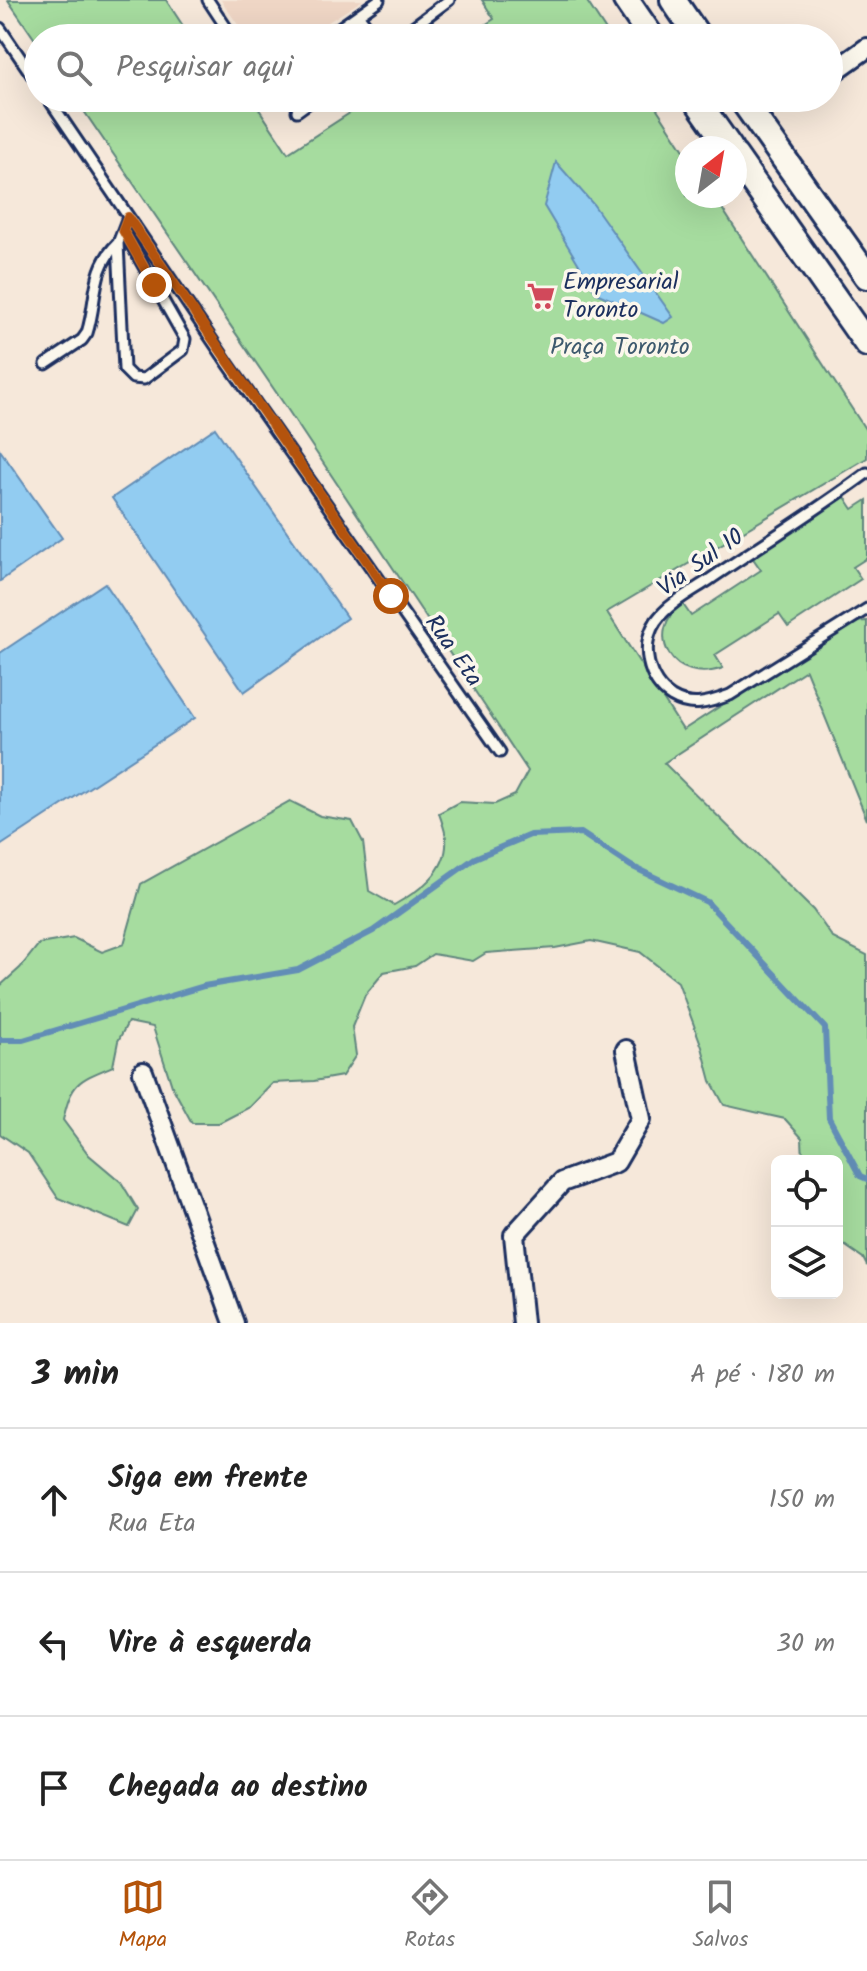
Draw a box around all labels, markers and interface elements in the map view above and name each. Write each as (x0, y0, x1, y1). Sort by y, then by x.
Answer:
search box (24, 24, 843, 112)
text: Pesquisar aqui (116, 44, 293, 92)
icon: search (52, 46, 96, 90)
north arrow (675, 136, 747, 208)
place label: Empresarial Toronto (563, 263, 679, 330)
route end (136, 267, 172, 303)
supermarket icon: Empresarial Toronto (526, 281, 556, 311)
park label: Praça Toronto (550, 328, 690, 367)
street label: Via Sul 10 (649, 519, 753, 607)
route start (373, 578, 409, 614)
street label: Rua Eta (414, 607, 492, 695)
map controls (771, 1155, 843, 1299)
button: locate (771, 1155, 843, 1227)
button: layers (771, 1227, 843, 1299)
text: 3 min (32, 1348, 119, 1402)
text: A pé · 180 m (690, 1354, 835, 1396)
text: Siga em frente (108, 1455, 308, 1503)
icon: ahead (32, 1478, 76, 1522)
text: 150 m (769, 1479, 835, 1521)
text: Rua Eta (108, 1503, 196, 1545)
text: Vire à esquerda (108, 1620, 312, 1668)
icon: left (32, 1622, 76, 1666)
text: 30 m (776, 1623, 835, 1665)
text: Chegada ao destino (108, 1764, 368, 1812)
icon: arrive (32, 1766, 76, 1810)
tab: Mapa (119, 1875, 167, 1958)
tab: Rotas (404, 1875, 455, 1958)
tab: Salvos (692, 1875, 748, 1958)

